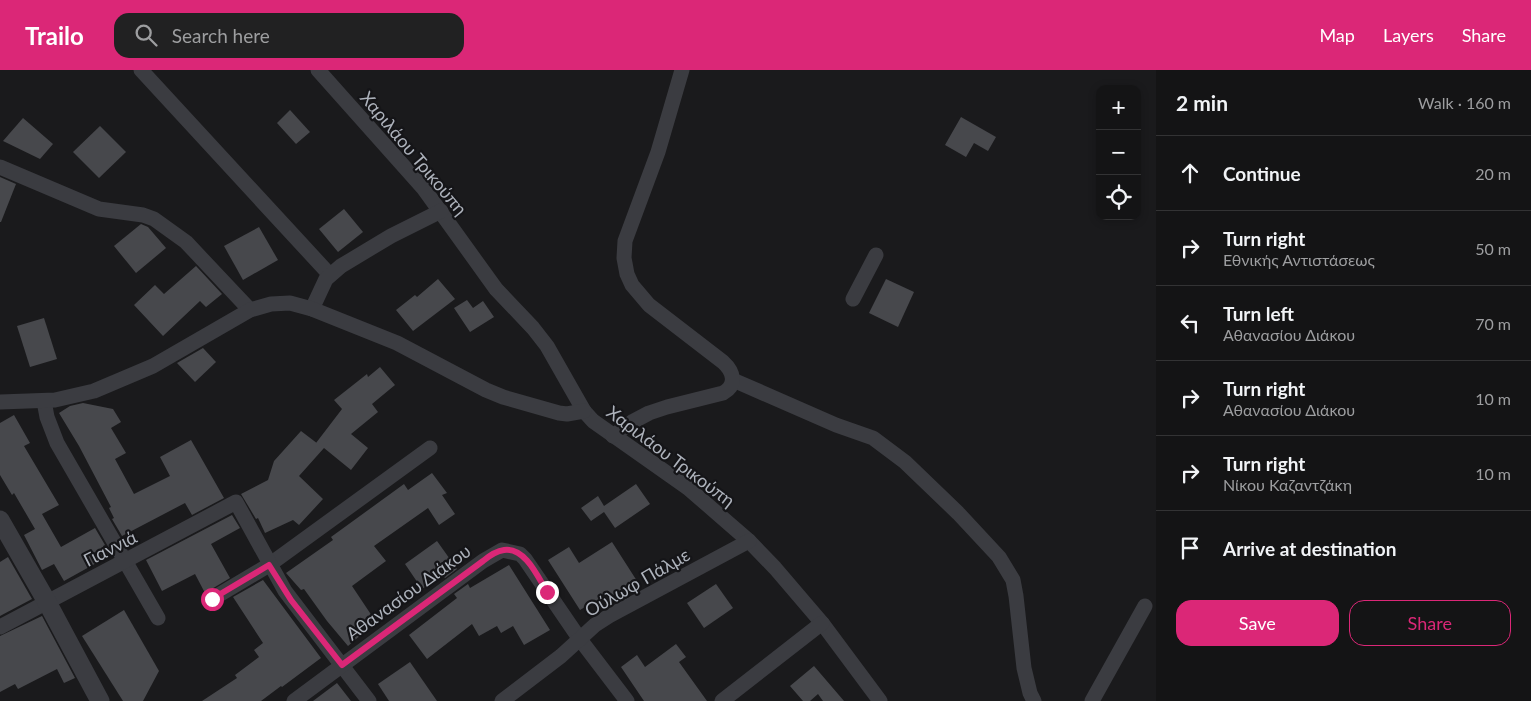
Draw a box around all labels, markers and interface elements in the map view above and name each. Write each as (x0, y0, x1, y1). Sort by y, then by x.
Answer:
search box (114, 13, 464, 58)
text: Trailo (25, 21, 84, 50)
icon: search (132, 21, 160, 49)
text: Search here (172, 24, 270, 47)
text: Map (1319, 24, 1355, 46)
text: Layers (1383, 24, 1434, 46)
text: Share (1462, 24, 1506, 46)
map controls (1096, 85, 1141, 220)
button: + (1096, 85, 1141, 130)
street label: Χαριλάου Τρικούπη (356, 87, 472, 219)
text: 2 min (1176, 90, 1228, 115)
text: Walk · 160 m (1418, 93, 1511, 112)
button: − (1096, 130, 1141, 175)
icon: ahead (1176, 159, 1204, 187)
text: Continue (1223, 162, 1301, 185)
text: 20 m (1475, 164, 1511, 183)
button: locate (1096, 175, 1141, 220)
text: Turn right (1223, 227, 1305, 250)
icon: right (1176, 234, 1204, 262)
text: 50 m (1475, 239, 1511, 258)
text: Εθνικής Αντιστάσεως (1223, 250, 1375, 269)
text: Turn left (1223, 302, 1294, 325)
icon: left (1176, 309, 1204, 337)
text: 70 m (1475, 314, 1511, 333)
text: Αθανασίου Διάκου (1223, 325, 1355, 344)
text: Turn right (1223, 377, 1305, 400)
icon: right (1176, 384, 1204, 412)
text: 10 m (1475, 389, 1511, 408)
text: Αθανασίου Διάκου (1223, 400, 1355, 419)
street label: Χαριλάου Τρικούπη (603, 401, 739, 511)
text: Turn right (1223, 452, 1305, 475)
icon: right (1176, 459, 1204, 487)
text: 10 m (1475, 464, 1511, 483)
text: Νίκου Καζαντζάκη (1223, 475, 1352, 494)
street label: Γιαννιά (80, 525, 141, 571)
icon: arrive (1176, 534, 1204, 562)
text: Arrive at destination (1223, 537, 1396, 560)
street label: Αθανασίου Διάκου (341, 539, 475, 645)
street label: Ούλωφ Πάλμε (581, 543, 693, 621)
route end (536, 581, 559, 604)
route start (201, 588, 224, 611)
button: Save (1176, 600, 1339, 646)
button: Share (1349, 600, 1511, 646)

